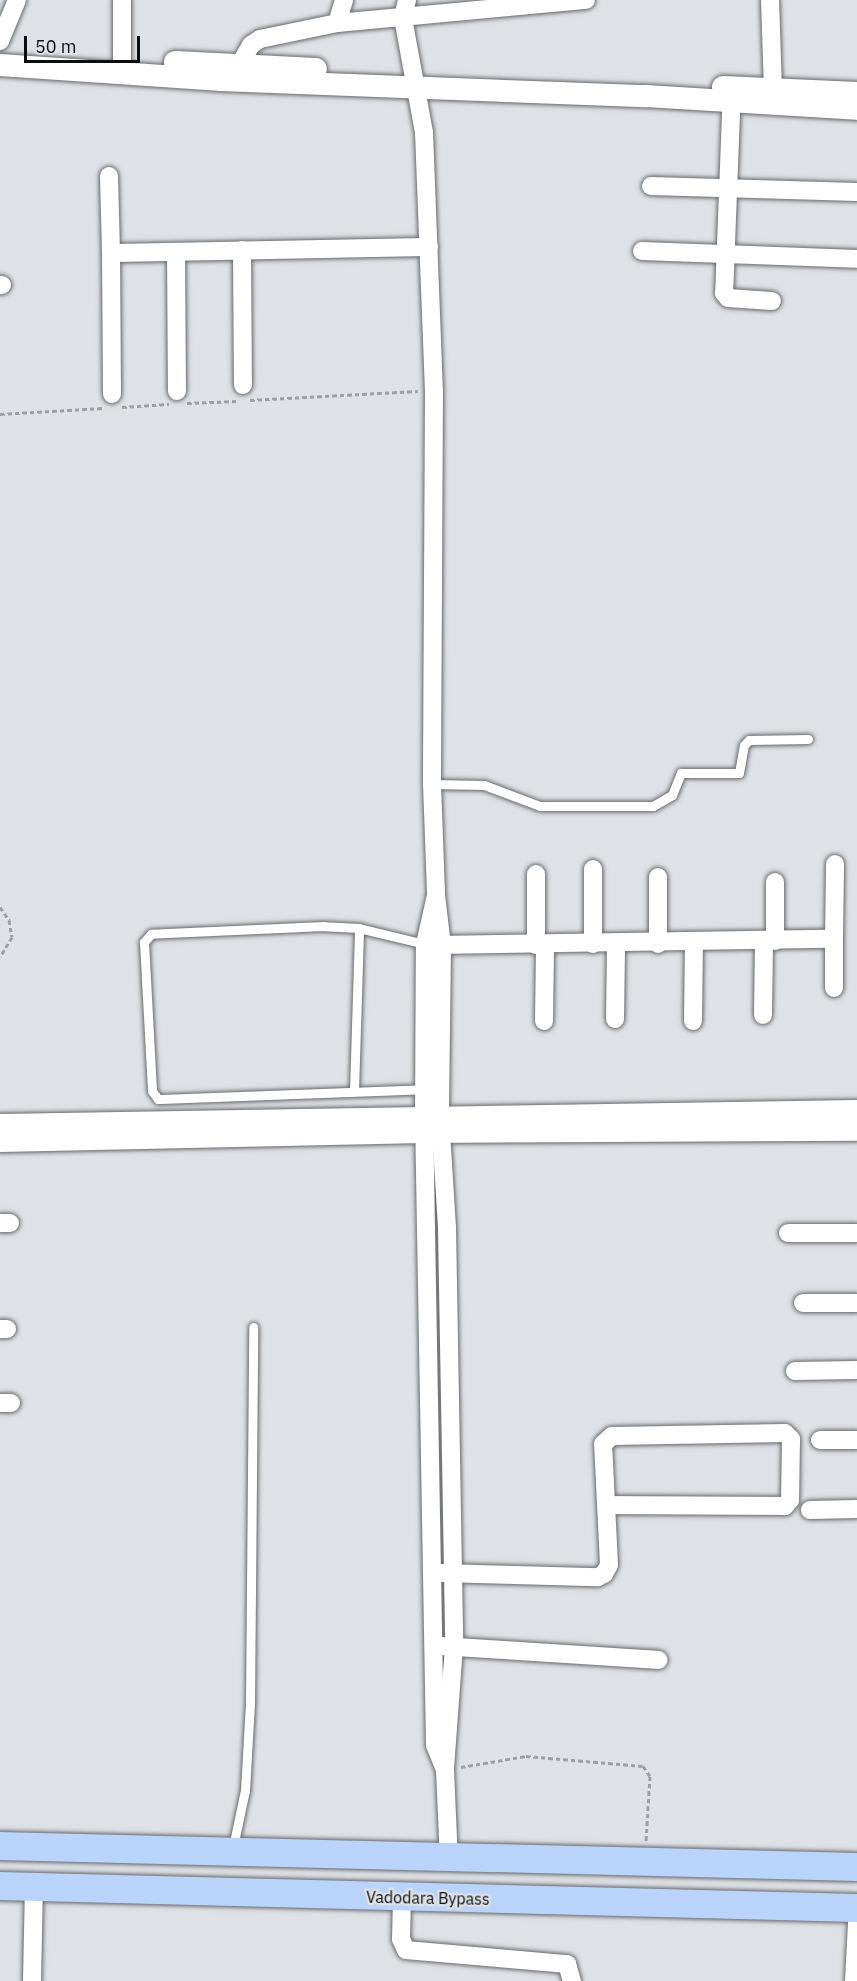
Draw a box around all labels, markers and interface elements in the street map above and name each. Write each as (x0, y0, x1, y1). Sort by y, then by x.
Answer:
scale bar (27, 24, 142, 62)
text: 50 m (35, 35, 77, 58)
street label: Vadodara Bypass (366, 1887, 490, 1909)

